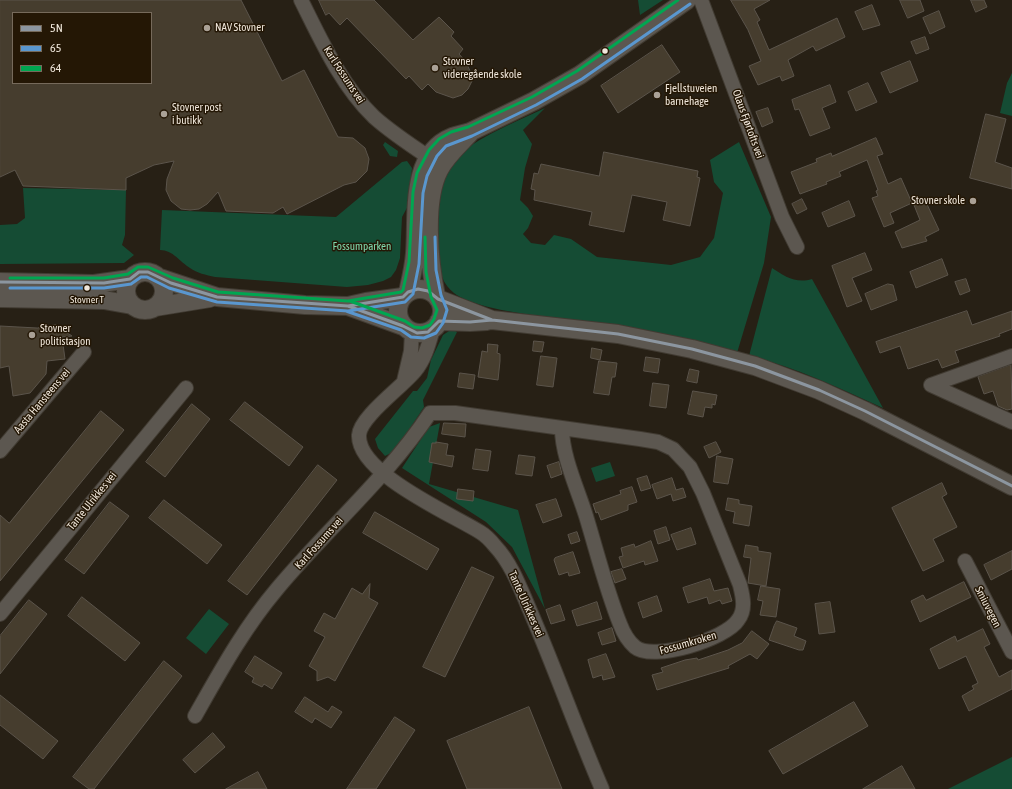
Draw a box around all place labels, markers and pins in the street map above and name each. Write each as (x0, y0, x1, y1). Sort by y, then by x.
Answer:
place label: NAV Stovner (215, 21, 264, 35)
marker: NAV Stovner (202, 23, 212, 33)
unlabelled marker (600, 46, 610, 56)
place label: Stovner videregående skole (443, 55, 522, 81)
marker: Stovner videregående skole (430, 63, 440, 73)
place label: Fjellstuveien barnehage (665, 82, 717, 108)
marker: Fjellstuveien barnehage (652, 90, 662, 100)
place label: Stovner post i butikk (172, 101, 222, 127)
marker: Stovner post i butikk (159, 109, 169, 119)
place label: Stovner skole (911, 194, 965, 208)
marker: Stovner skole (968, 196, 978, 206)
marker: Stovner T (82, 283, 92, 293)
place label: Stovner T (70, 294, 104, 306)
place label: Stovner politistasjon (40, 322, 91, 348)
marker: Stovner politistasjon (27, 330, 37, 340)

